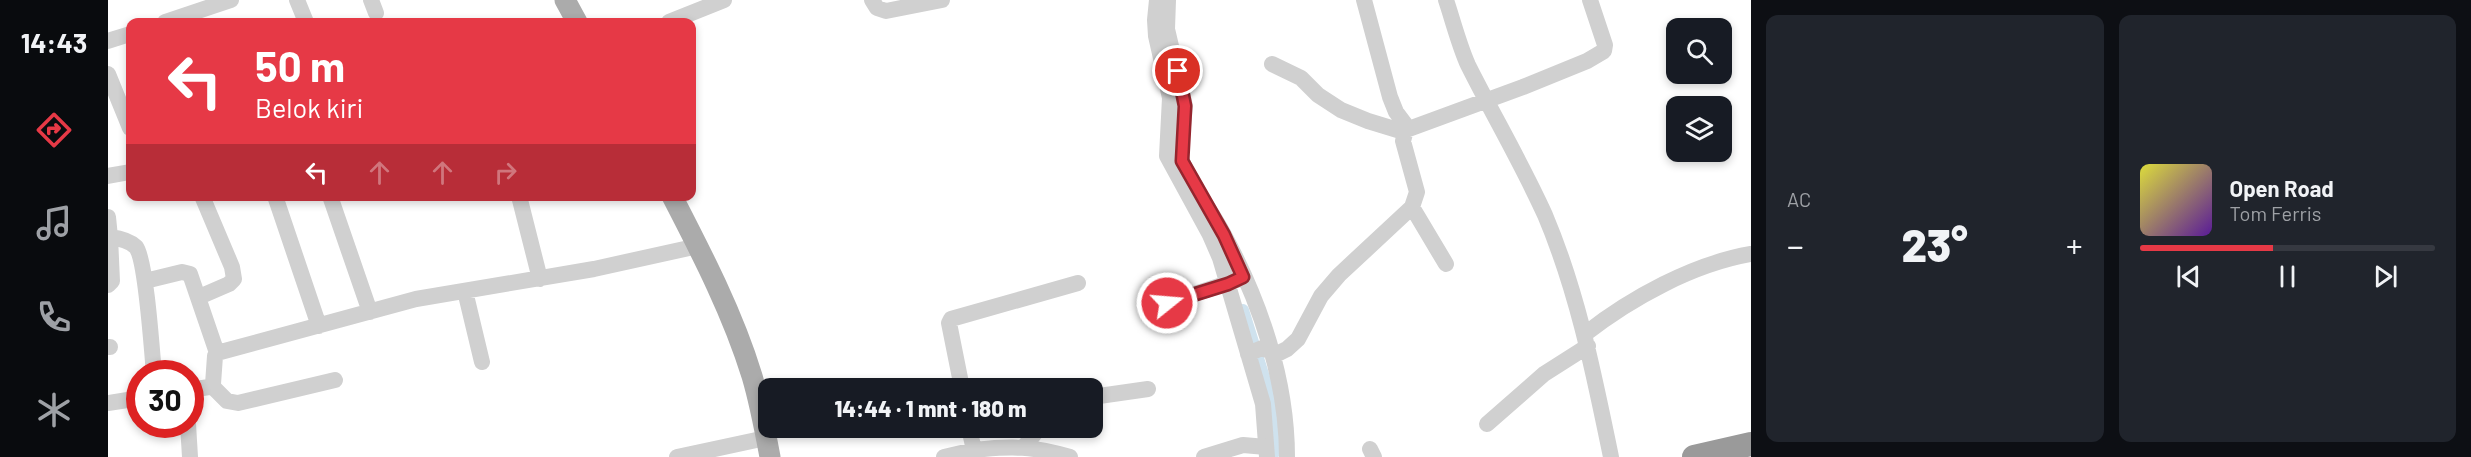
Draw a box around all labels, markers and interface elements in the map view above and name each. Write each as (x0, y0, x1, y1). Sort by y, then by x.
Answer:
map controls (1666, 18, 1732, 162)
button: search (1666, 18, 1732, 84)
text: 14:43 (21, 26, 87, 58)
text: 50 m (255, 40, 345, 90)
icon: left (156, 42, 234, 120)
pin (1152, 45, 1203, 96)
icon: arrive (1161, 54, 1194, 87)
text: Belok kiri (255, 91, 363, 123)
button: layers (1666, 96, 1732, 162)
icon: directions (33, 109, 75, 151)
icon: left (300, 156, 333, 189)
icon: ahead (363, 156, 396, 189)
icon: ahead (426, 156, 459, 189)
icon: right (489, 156, 522, 189)
text: Open Road (2230, 175, 2334, 201)
text: AC (1787, 187, 1811, 211)
text: Tom Ferris (2230, 201, 2321, 225)
icon: music (33, 202, 75, 244)
text: 23° (1902, 217, 1968, 271)
text: − (1787, 225, 1804, 265)
text: + (2066, 225, 2082, 265)
icon: previous (2172, 260, 2205, 293)
icon: pause (2271, 260, 2304, 293)
icon: next (2369, 260, 2402, 293)
position arrow (1135, 271, 1199, 335)
icon: phone (33, 296, 75, 338)
speed limit sign: 30 (126, 360, 204, 438)
icon: climate (33, 389, 75, 431)
text: 14:44 · 1 mnt · 180 m (834, 395, 1027, 421)

